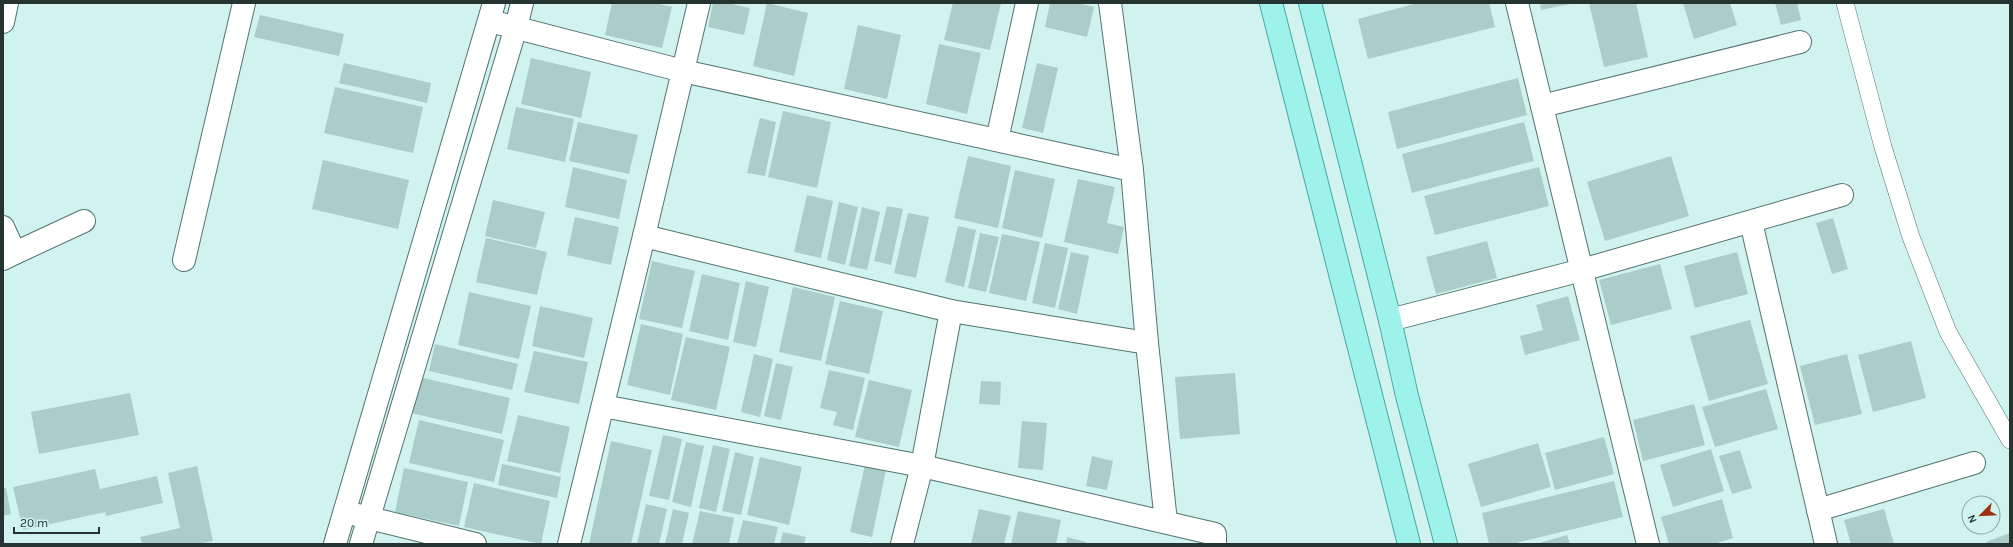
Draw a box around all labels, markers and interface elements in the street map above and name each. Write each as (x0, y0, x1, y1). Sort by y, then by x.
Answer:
north arrow (1961, 495, 2001, 535)
scale bar (14, 509, 99, 535)
text: N (1965, 513, 1980, 525)
text: 20 m (20, 516, 48, 530)

